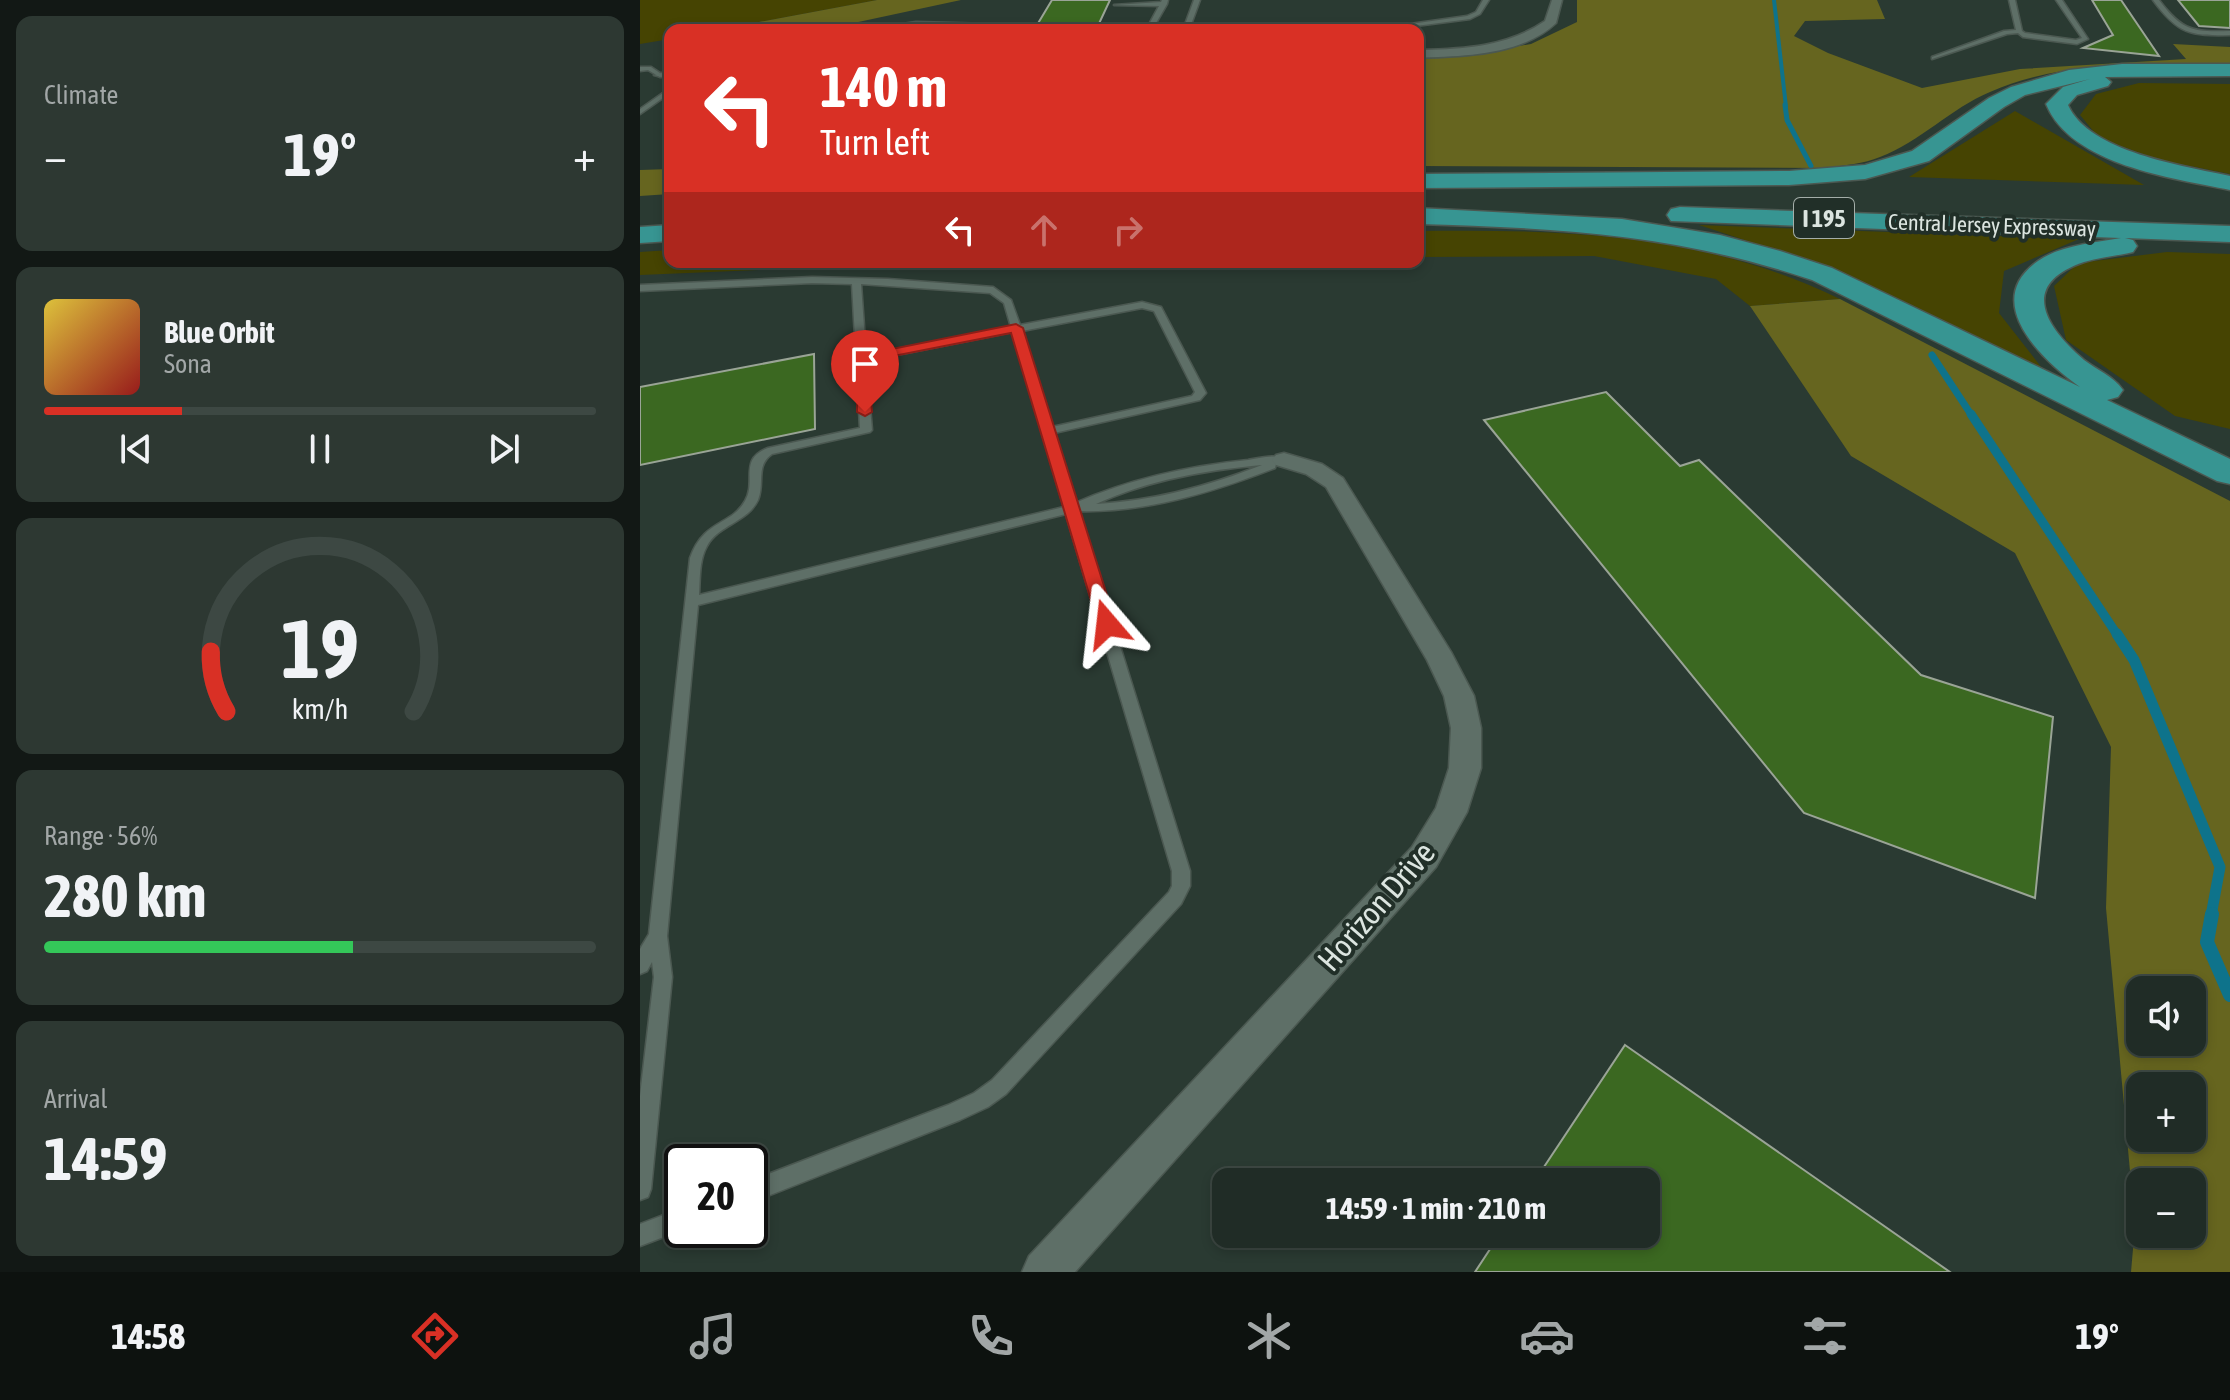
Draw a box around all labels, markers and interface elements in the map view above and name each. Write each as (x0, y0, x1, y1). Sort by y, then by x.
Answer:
text: 140 m (820, 55, 947, 119)
icon: left (688, 56, 792, 160)
text: Climate (44, 80, 118, 110)
text: 19° (284, 120, 356, 189)
text: Turn left (820, 121, 930, 163)
text: − (44, 130, 67, 180)
text: + (573, 130, 596, 180)
road number: I 195 (1794, 198, 1854, 238)
icon: left (938, 208, 982, 252)
icon: ahead (1022, 208, 1066, 252)
icon: right (1106, 208, 1150, 252)
street label: Central Jersey Expressway (1888, 208, 2096, 242)
text: Blue Orbit (164, 315, 275, 349)
pin (831, 330, 899, 412)
icon: arrive (843, 342, 887, 386)
text: Sona (164, 349, 212, 379)
icon: previous (114, 427, 158, 471)
icon: pause (298, 427, 342, 471)
icon: next (482, 427, 526, 471)
position arrow (1065, 582, 1149, 666)
text: 19 (281, 600, 359, 696)
text: km/h (292, 692, 348, 725)
text: Range · 56% (44, 821, 157, 851)
street label: Horizon Drive (1310, 834, 1442, 978)
text: 280 km (44, 861, 206, 930)
map controls (2126, 976, 2206, 1248)
button: sound (2126, 976, 2206, 1056)
button: + (2126, 1072, 2206, 1152)
text: Arrival (44, 1084, 108, 1114)
text: 14:59 (44, 1124, 167, 1193)
speed limit sign: 20 (664, 1144, 768, 1248)
button: − (2126, 1168, 2206, 1248)
text: 14:59 · 1 min · 210 m (1326, 1191, 1546, 1225)
icon: directions (407, 1308, 463, 1364)
icon: music (685, 1308, 741, 1364)
icon: phone (963, 1308, 1019, 1364)
icon: climate (1241, 1308, 1297, 1364)
icon: car (1519, 1308, 1575, 1364)
icon: filters (1797, 1308, 1853, 1364)
text: 14:58 (111, 1315, 185, 1357)
text: 19° (2075, 1315, 2119, 1357)

